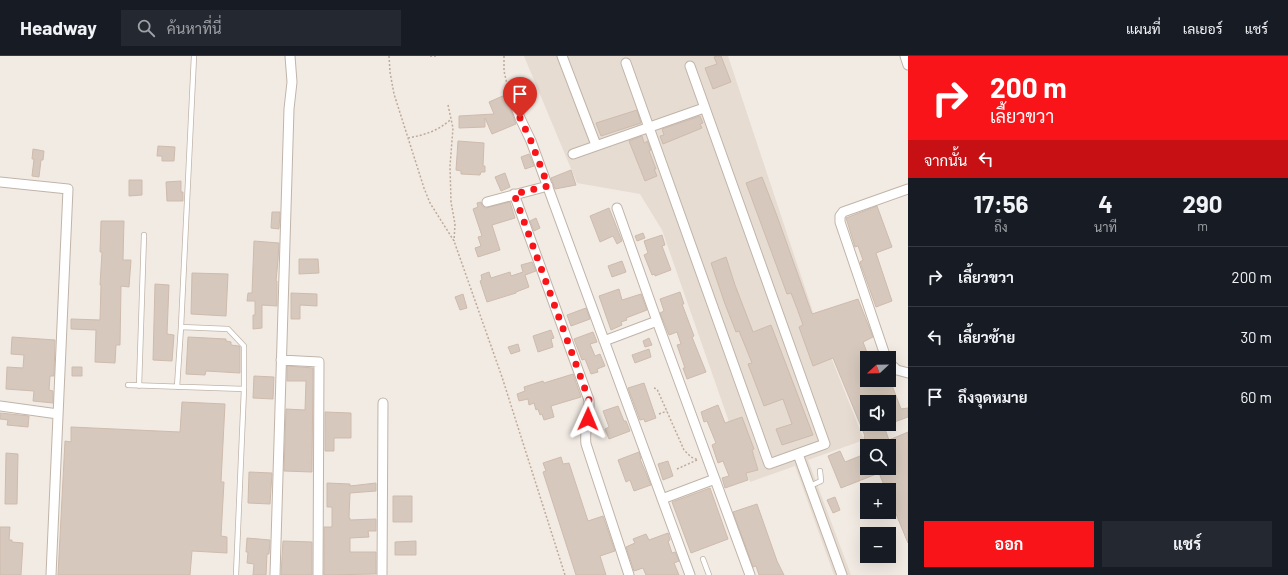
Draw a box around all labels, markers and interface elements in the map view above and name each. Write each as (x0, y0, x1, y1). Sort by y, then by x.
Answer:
search box (121, 10, 401, 46)
text: Headway (20, 16, 97, 39)
icon: search (135, 17, 157, 39)
text: ค้นหาที่นี่ (167, 19, 222, 37)
text: แผนที่ (1126, 20, 1161, 37)
text: เลเยอร์ (1183, 20, 1223, 37)
text: แชร์ (1245, 20, 1268, 37)
text: 200 m (990, 70, 1067, 104)
icon: right (924, 72, 976, 124)
pin (503, 77, 537, 118)
icon: arrive (509, 83, 531, 105)
text: เลี้ยวขวา (990, 105, 1054, 127)
icon: left (975, 148, 997, 170)
text: จากนั้น (924, 151, 967, 169)
text: 17:56 (974, 189, 1028, 218)
text: 4 (1098, 189, 1113, 218)
text: 290 (1183, 189, 1222, 218)
text: m (1197, 218, 1208, 234)
text: ถึง (994, 219, 1008, 235)
text: นาที (1094, 219, 1117, 235)
icon: right (924, 266, 946, 288)
text: เลี้ยวขวา (958, 268, 1014, 286)
text: 200 m (1232, 268, 1272, 286)
icon: left (924, 326, 946, 348)
text: เลี้ยวซ้าย (958, 328, 1015, 346)
text: 30 m (1240, 328, 1272, 346)
north arrow (860, 351, 896, 387)
map controls (860, 351, 896, 563)
icon: arrive (924, 386, 946, 408)
text: ถึงจุดหมาย (958, 388, 1028, 406)
text: 60 m (1240, 388, 1272, 406)
button: sound (860, 395, 896, 431)
position arrow (567, 398, 609, 440)
button: search (860, 439, 896, 475)
button: + (860, 483, 896, 519)
button: ออก (924, 521, 1094, 567)
button: แชร์ (1102, 521, 1272, 567)
button: − (860, 527, 896, 563)

